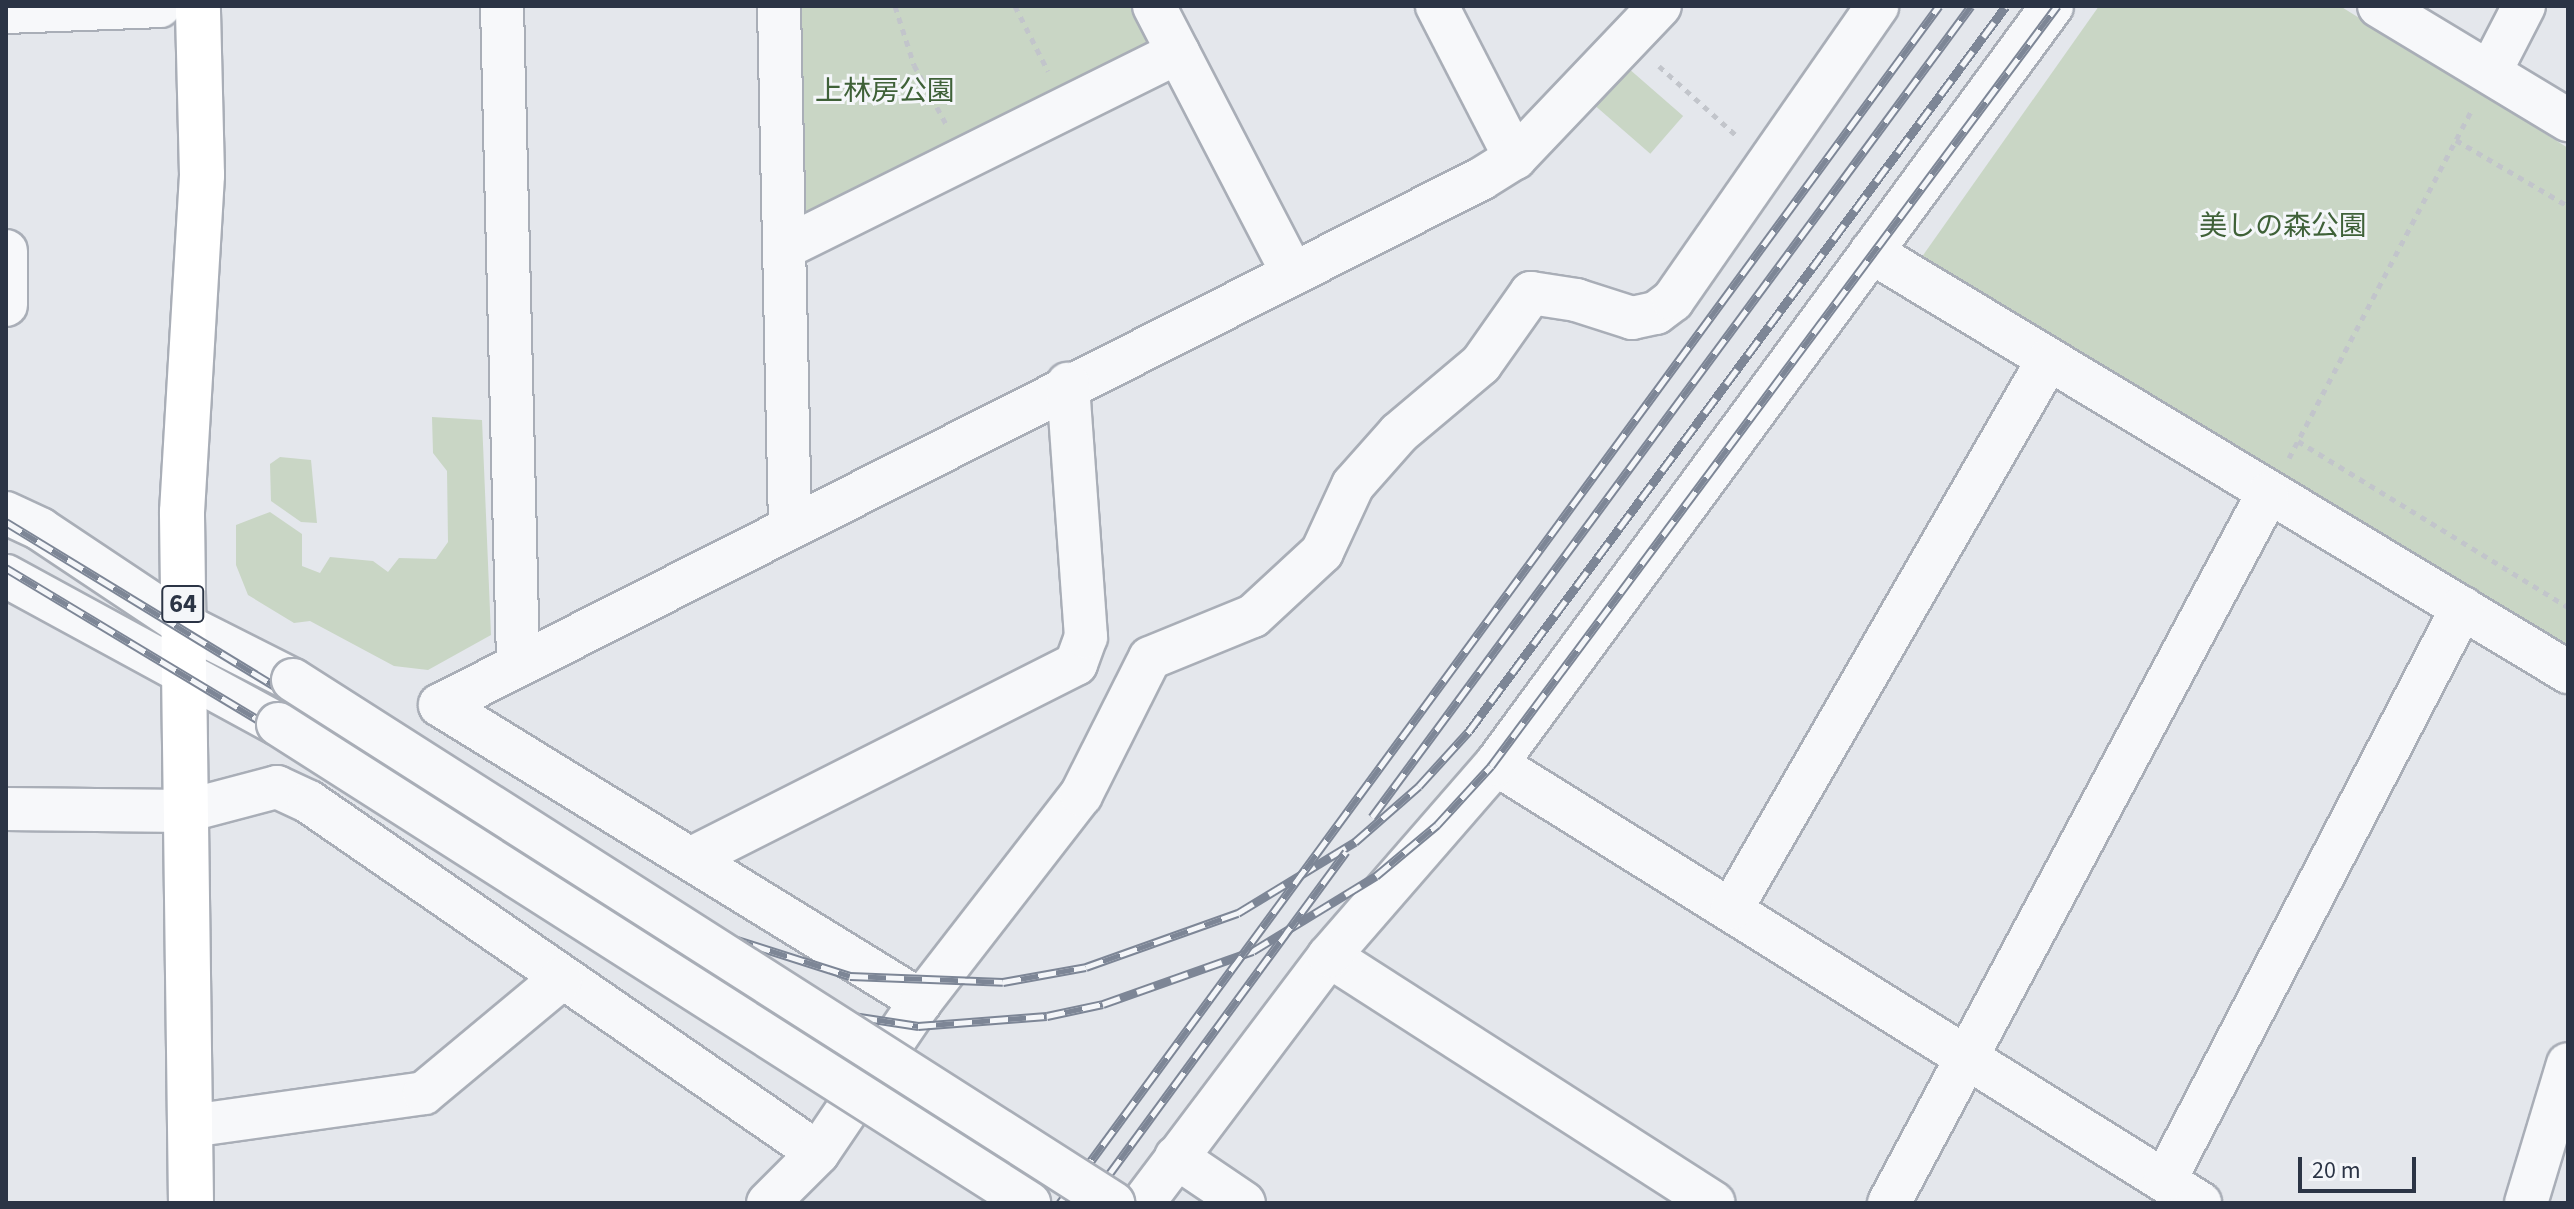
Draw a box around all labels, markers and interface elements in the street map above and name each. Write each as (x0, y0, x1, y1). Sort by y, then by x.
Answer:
park label: 上林房公園 (815, 74, 955, 108)
park label: 美しの森公園 (2199, 209, 2367, 243)
road number: 64 (161, 582, 205, 626)
scale bar (2302, 1141, 2420, 1191)
text: 20 m (2312, 1153, 2361, 1188)

